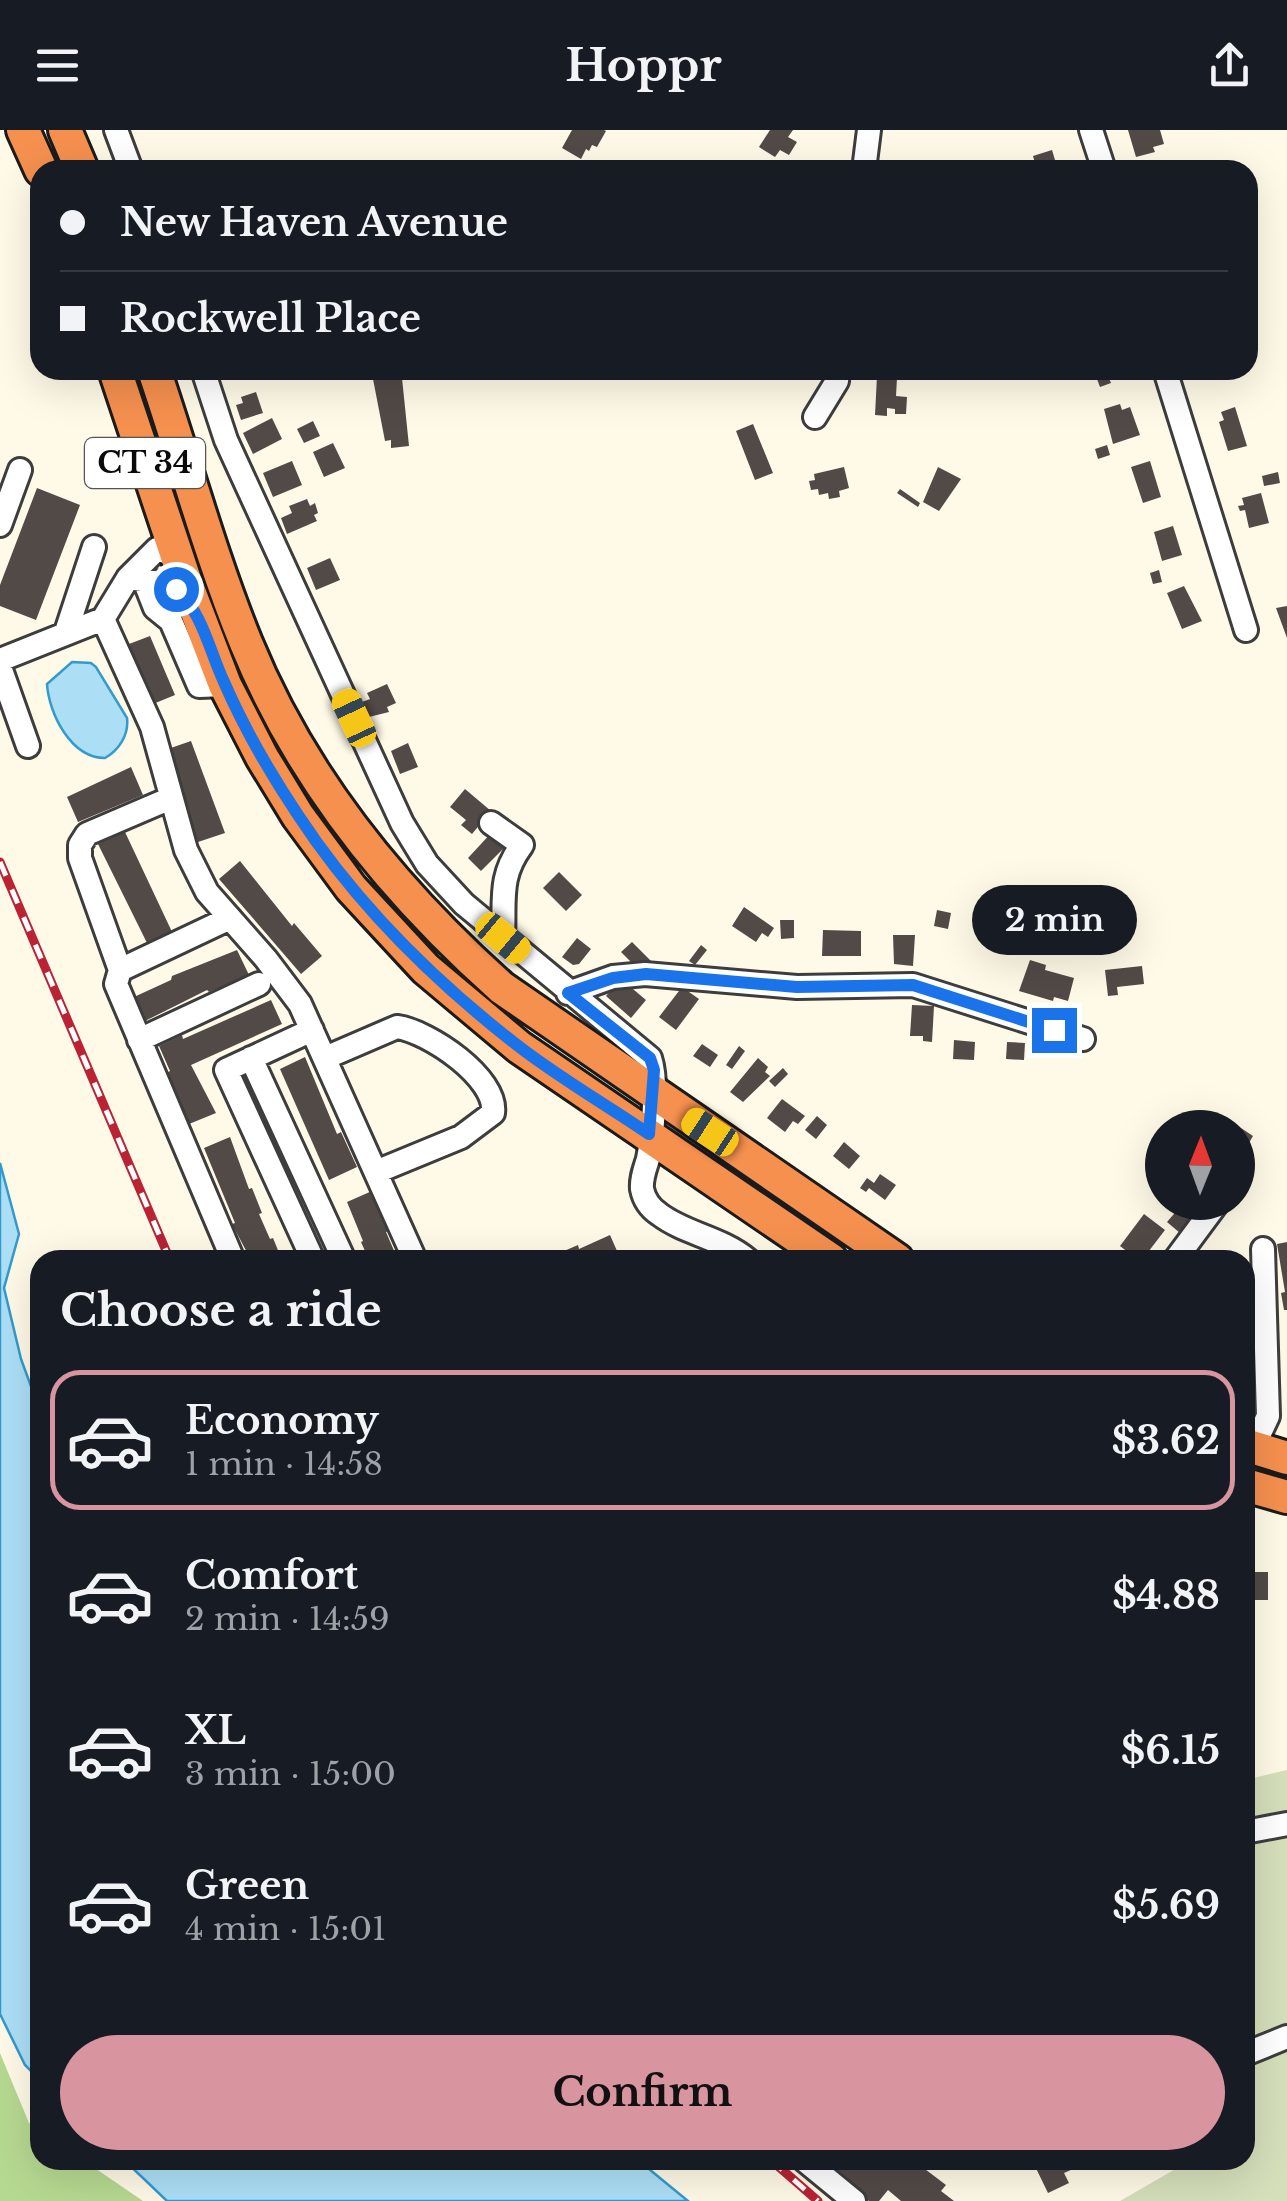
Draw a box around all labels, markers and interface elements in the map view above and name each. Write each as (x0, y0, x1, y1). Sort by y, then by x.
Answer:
text: Hoppr (565, 37, 722, 93)
icon: menu (30, 38, 85, 93)
icon: share (1202, 38, 1257, 93)
text: New Haven Avenue (120, 199, 508, 246)
text: Rockwell Place (120, 295, 421, 342)
road number: CT 34 (85, 438, 205, 488)
route start (154, 567, 199, 612)
car (328, 684, 380, 752)
callout: 2 min (972, 885, 1136, 955)
text: 2 min (1005, 900, 1104, 940)
car (470, 907, 536, 969)
route end (1032, 1008, 1077, 1053)
car (677, 1103, 743, 1161)
north arrow (1145, 1110, 1255, 1220)
map controls (1145, 1110, 1255, 1220)
text: Choose a ride (60, 1282, 382, 1338)
icon: car (65, 1395, 155, 1485)
text: Economy (185, 1397, 379, 1444)
text: $3.62 (1112, 1417, 1220, 1464)
text: 1 min · 14:58 (185, 1444, 383, 1484)
icon: car (65, 1550, 155, 1640)
text: Comfort (185, 1552, 358, 1599)
text: $4.88 (1112, 1572, 1220, 1619)
text: 2 min · 14:59 (185, 1599, 390, 1639)
icon: car (65, 1705, 155, 1795)
text: XL (185, 1707, 246, 1754)
text: $6.15 (1121, 1727, 1220, 1774)
text: 3 min · 15:00 (185, 1754, 396, 1794)
icon: car (65, 1860, 155, 1950)
text: Green (185, 1862, 309, 1909)
text: $5.69 (1112, 1882, 1220, 1929)
text: 4 min · 15:01 (185, 1909, 386, 1949)
button: Confirm (60, 2035, 1225, 2150)

